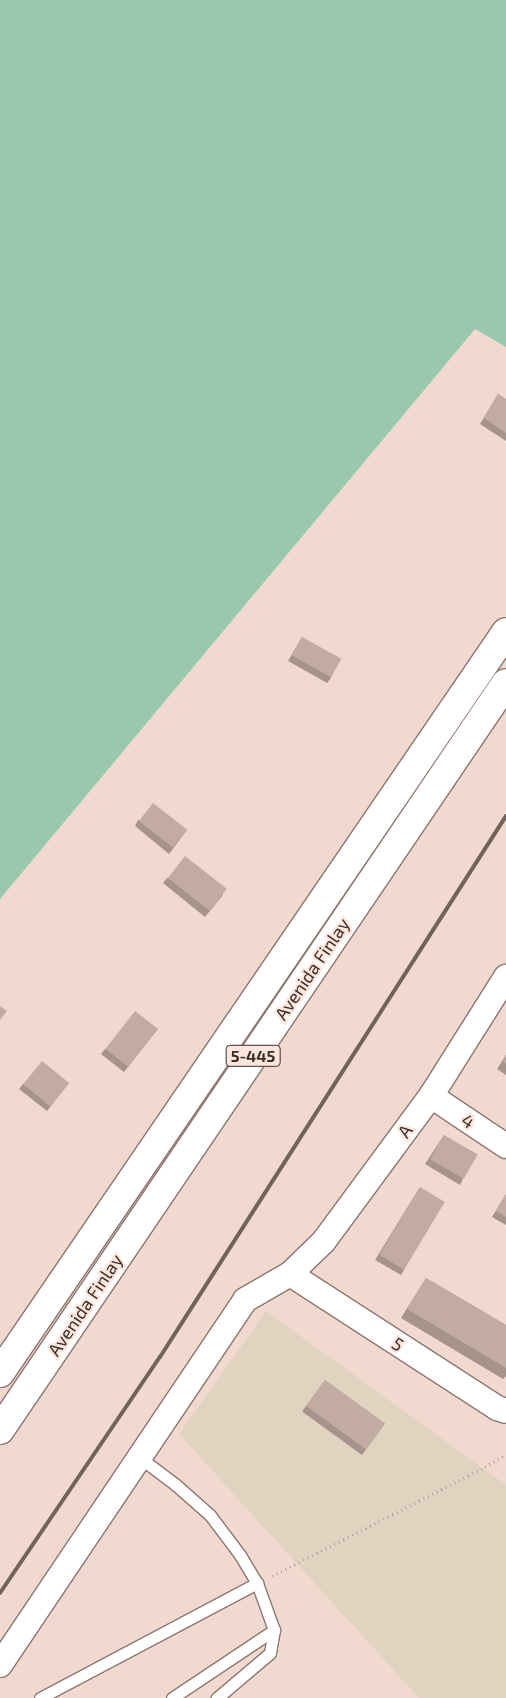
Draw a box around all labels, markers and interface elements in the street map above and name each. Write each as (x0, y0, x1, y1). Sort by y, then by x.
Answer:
street label: Avenida Finlay (270, 914, 354, 1024)
road number: 5-445 (226, 1042, 280, 1070)
street label: 4 (457, 1109, 479, 1133)
street label: A (393, 1120, 417, 1142)
street label: Avenida Finlay (43, 1250, 127, 1360)
street label: 5 (388, 1332, 408, 1356)

